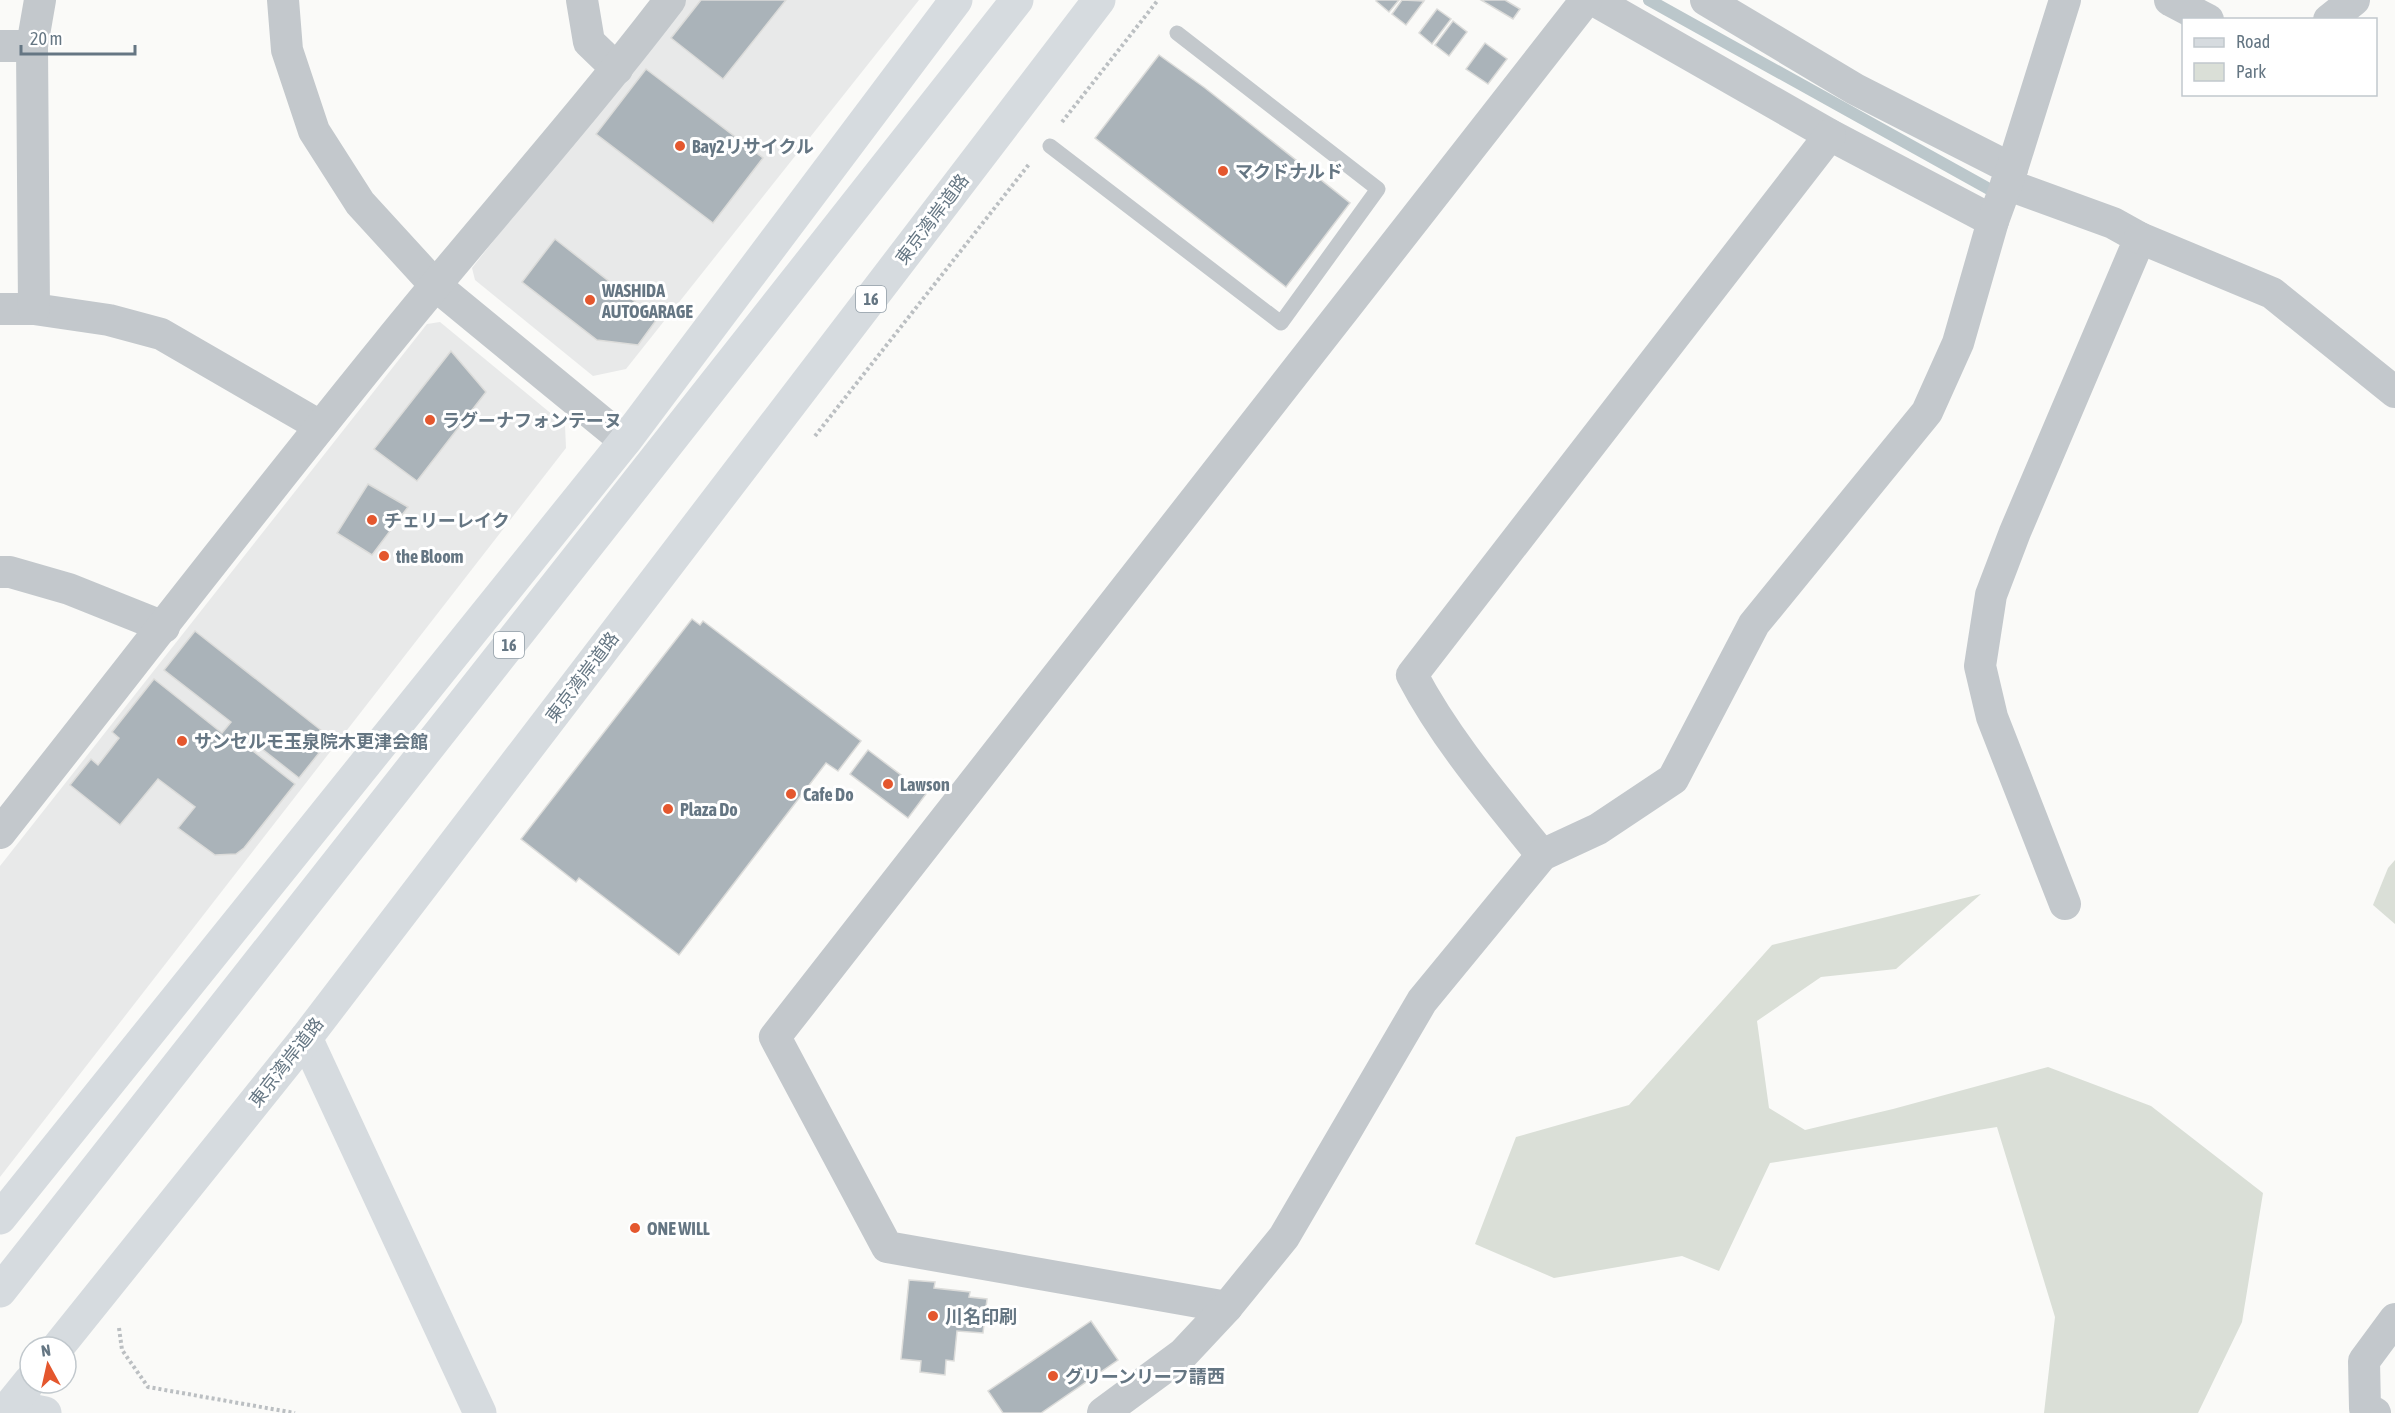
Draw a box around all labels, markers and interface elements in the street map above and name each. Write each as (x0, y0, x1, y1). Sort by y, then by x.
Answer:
scale bar (21, 18, 135, 56)
legend (2182, 18, 2377, 96)
text: 20 m (30, 28, 62, 49)
text: Road (2236, 31, 2270, 52)
text: Park (2236, 61, 2266, 82)
place label: Bay2リサイクル (692, 136, 814, 157)
marker: Bay2リサイクル (673, 139, 687, 153)
place label: マクドナルド (1235, 161, 1343, 182)
marker: マクドナルド (1216, 164, 1230, 178)
street label: 東京湾岸道路 (891, 170, 973, 268)
place label: WASHIDA AUTOGARAGE (601, 280, 693, 322)
road number: 16 (856, 286, 886, 312)
marker: WASHIDA AUTOGARAGE (583, 293, 597, 307)
place label: ラグーナフォンテーヌ (442, 410, 622, 431)
marker: ラグーナフォンテーヌ (423, 413, 437, 427)
place label: チェリーレイク (384, 510, 510, 531)
marker: チェリーレイク (365, 513, 379, 527)
place label: the Bloom (395, 546, 464, 567)
marker: the Bloom (377, 549, 391, 563)
street label: 東京湾岸道路 (541, 628, 623, 726)
road number: 16 (494, 632, 524, 658)
place label: サンセルモ玉泉院木更津会館 (194, 731, 428, 752)
marker: サンセルモ玉泉院木更津会館 (175, 734, 189, 748)
place label: Lawson (900, 774, 950, 795)
marker: Lawson (881, 777, 895, 791)
place label: Cafe Do (803, 784, 854, 805)
marker: Cafe Do (784, 787, 798, 801)
place label: Plaza Do (680, 799, 738, 820)
marker: Plaza Do (661, 802, 675, 816)
street label: 東京湾岸道路 (244, 1013, 328, 1111)
place label: ONE WILL (647, 1218, 710, 1239)
marker: ONE WILL (628, 1221, 642, 1235)
place label: 川名印刷 (945, 1306, 1017, 1327)
marker: 川名印刷 (926, 1309, 940, 1323)
north arrow (18, 1335, 78, 1395)
text: N (40, 1341, 52, 1360)
place label: グリーンリーフ請西 (1065, 1366, 1225, 1387)
marker: グリーンリーフ請西 (1046, 1369, 1060, 1383)

